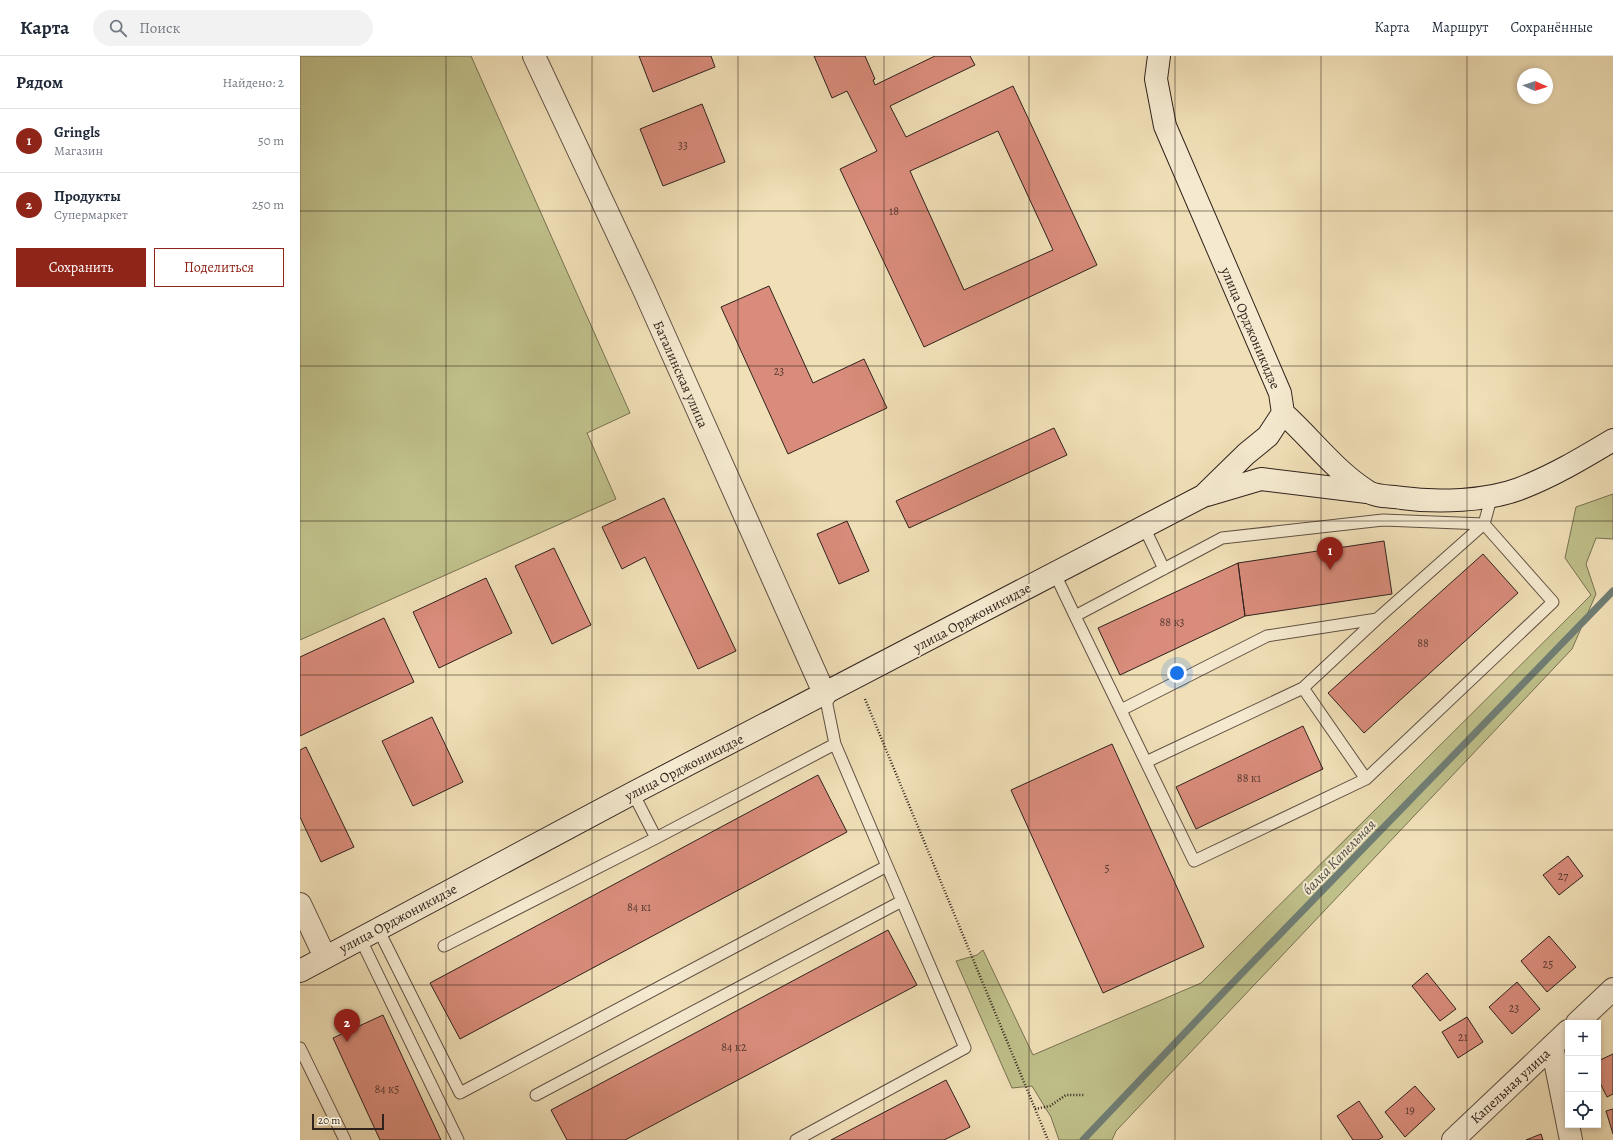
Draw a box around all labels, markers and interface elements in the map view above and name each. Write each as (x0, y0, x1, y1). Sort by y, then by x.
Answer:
search box (93, 10, 373, 46)
text: Карта (20, 15, 69, 41)
icon: search (107, 17, 129, 39)
text: Поиск (139, 18, 180, 38)
text: Карта (1375, 18, 1410, 37)
text: Маршрут (1432, 18, 1488, 37)
text: Сохранённые (1510, 18, 1593, 37)
north arrow (1517, 68, 1553, 104)
text: Рядом (16, 71, 63, 94)
text: Найдено: 2 (223, 74, 284, 91)
text: Gringls (54, 122, 100, 142)
text: 1 (27, 132, 31, 149)
text: 50 m (258, 132, 284, 149)
house number: 33 (678, 137, 688, 153)
text: Магазин (54, 142, 103, 159)
text: Продукты (54, 186, 121, 206)
text: 2 (26, 196, 32, 213)
text: 250 m (252, 196, 284, 213)
house number: 18 (889, 203, 899, 219)
text: Супермаркет (54, 206, 128, 223)
button: Сохранить (16, 248, 146, 287)
button: Поделиться (154, 248, 284, 287)
street label: улица Орджоникидзе (1216, 263, 1285, 392)
street label: Баталинская улица (648, 318, 713, 431)
house number: 23 (774, 363, 784, 379)
pin: 1 (1317, 537, 1343, 570)
street label: улица Орджоникидзе (909, 578, 1034, 657)
house number: 88 к3 (1159, 614, 1185, 630)
house number: 88 (1417, 635, 1429, 651)
your location (1167, 663, 1187, 683)
street label: улица Орджоникидзе (621, 729, 747, 806)
house number: 88 к1 (1237, 770, 1261, 786)
water label: балка Капельная (1298, 815, 1380, 899)
house number: 5 (1104, 860, 1110, 876)
house number: 27 (1558, 868, 1569, 884)
street label: улица Орджоникидзе (335, 879, 460, 958)
house number: 84 к1 (627, 899, 651, 915)
house number: 25 (1543, 956, 1553, 972)
house number: 23 (1509, 1000, 1519, 1016)
pin: 2 (334, 1009, 360, 1042)
map controls (1565, 1020, 1601, 1128)
button: + (1565, 1020, 1601, 1056)
house number: 21 (1458, 1029, 1468, 1045)
house number: 84 к2 (721, 1039, 747, 1055)
street label: Капельная улица (1466, 1044, 1555, 1128)
button: − (1565, 1056, 1601, 1092)
house number: 84 к5 (374, 1081, 400, 1097)
button: locate (1565, 1092, 1601, 1128)
house number: 19 (1405, 1102, 1415, 1118)
scale bar (312, 1112, 384, 1131)
text: 20 m (318, 1113, 340, 1128)

